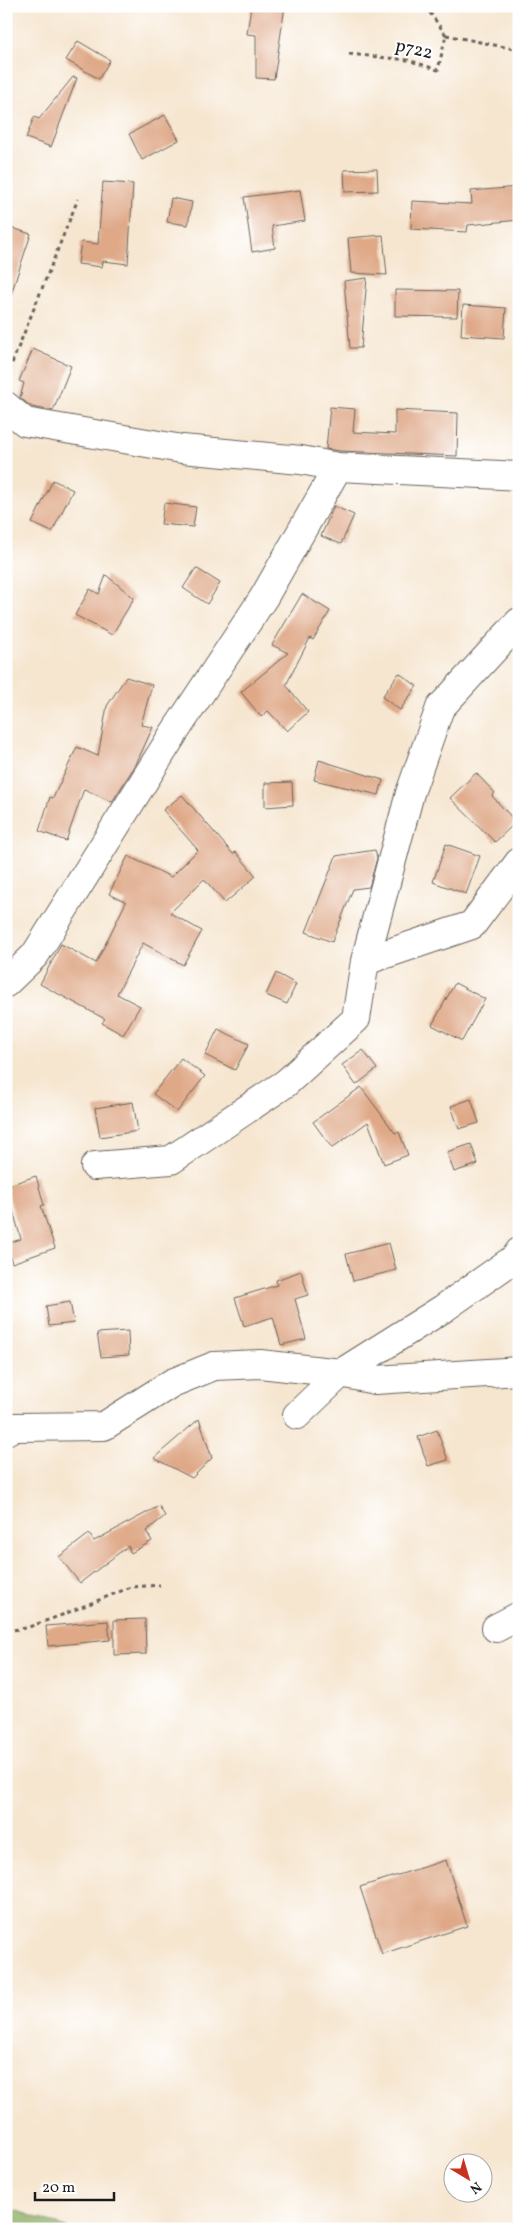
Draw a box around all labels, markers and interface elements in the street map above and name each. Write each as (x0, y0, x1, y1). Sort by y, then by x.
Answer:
street label: p722 (393, 34, 435, 66)
north arrow (442, 2152, 492, 2202)
scale bar (35, 2170, 114, 2202)
text: N (465, 2176, 485, 2198)
text: 20 m (42, 2178, 75, 2199)

